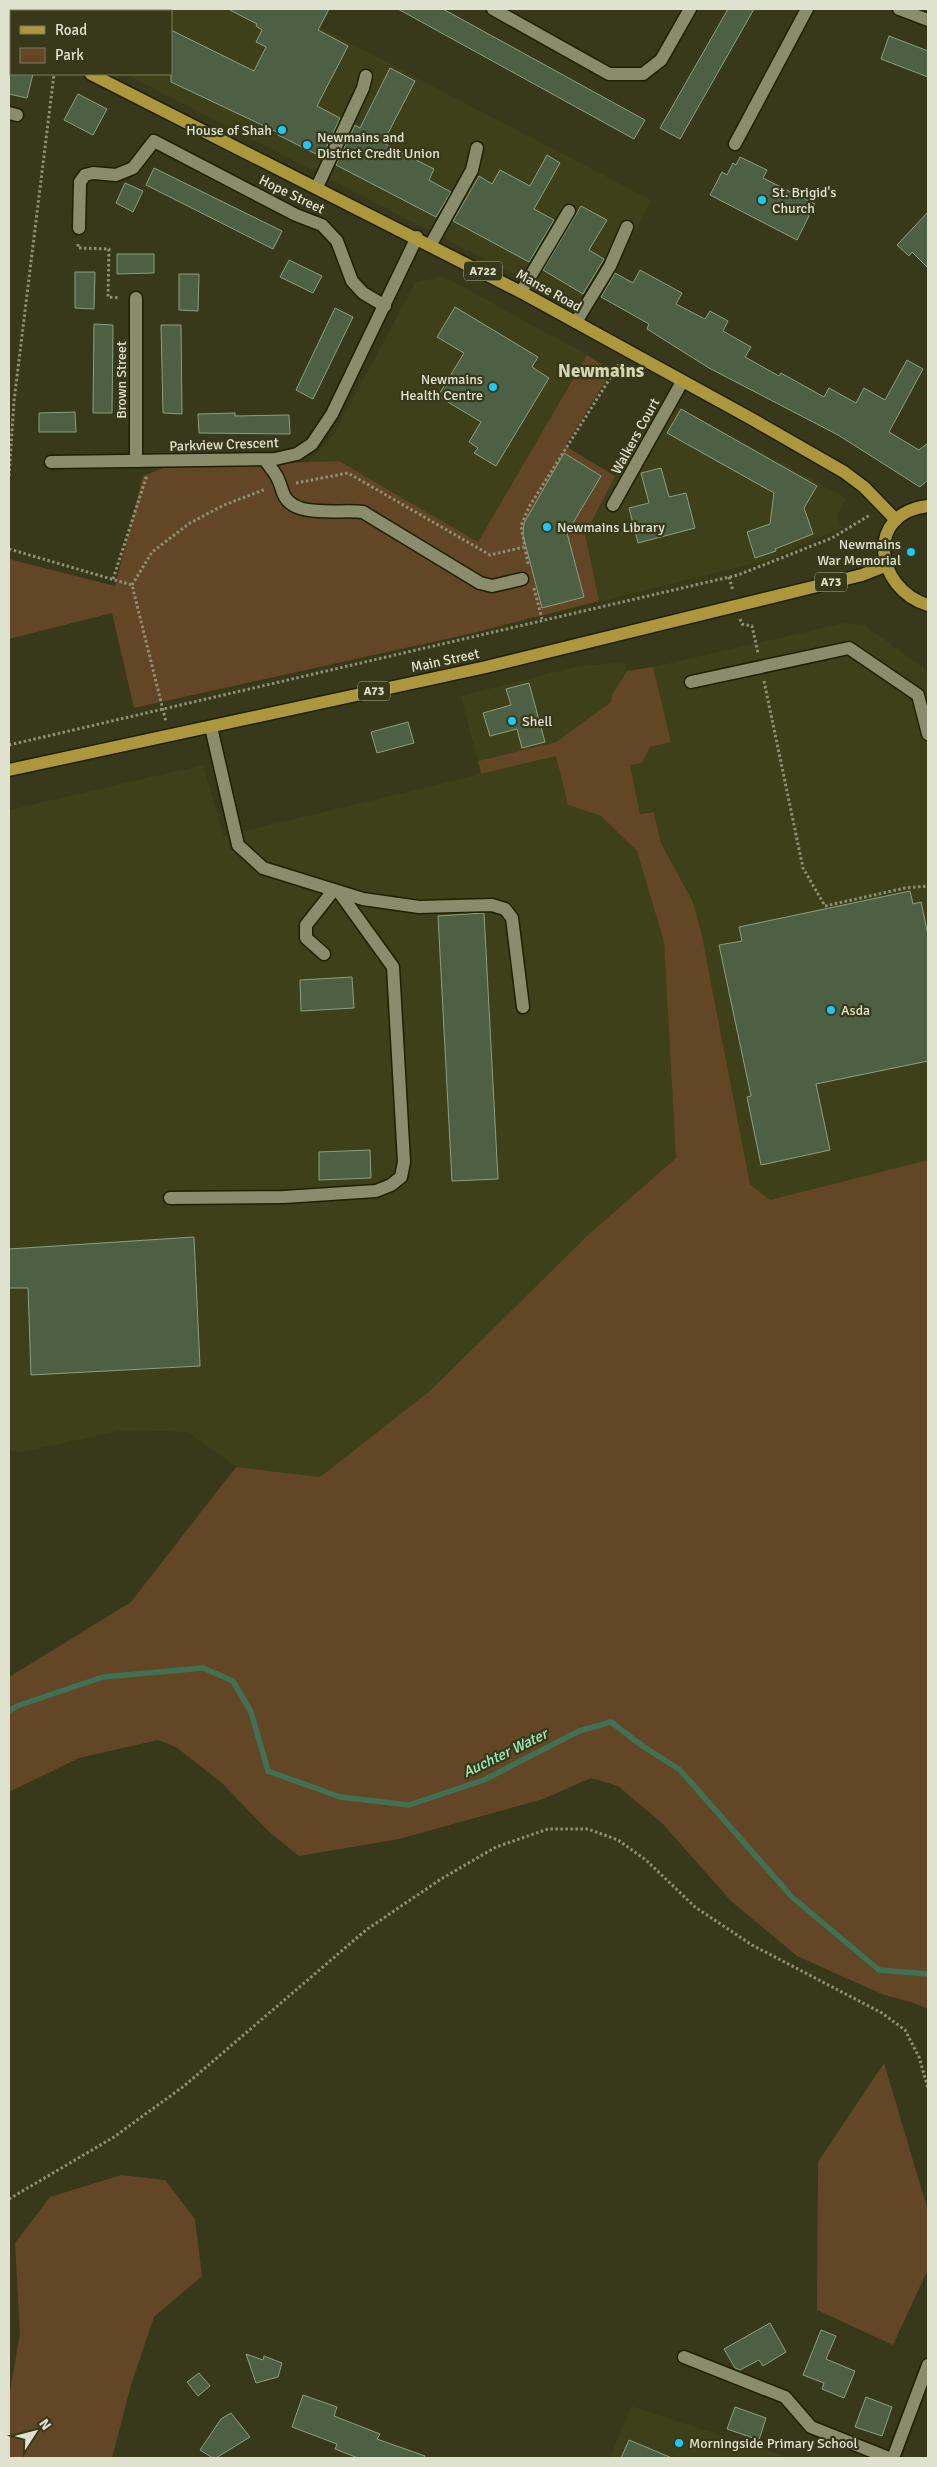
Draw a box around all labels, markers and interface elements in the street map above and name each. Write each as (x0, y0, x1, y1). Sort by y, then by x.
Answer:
legend (10, 10, 172, 75)
text: Road (55, 21, 87, 39)
text: Park (55, 46, 84, 64)
place label: House of Shah (186, 122, 272, 139)
marker: House of Shah (276, 124, 288, 136)
place label: Newmains and District Credit Union (317, 129, 440, 162)
marker: Newmains and District Credit Union (301, 139, 313, 151)
street label: Hope Street (256, 171, 327, 218)
place label: St. Brigid's Church (772, 184, 836, 217)
marker: St. Brigid's Church (756, 194, 768, 206)
road number: A722 (464, 262, 502, 280)
street label: Manse Road (513, 265, 584, 315)
street label: Brown Street (113, 341, 130, 419)
district label: Newmains (558, 359, 644, 383)
place label: Newmains Health Centre (400, 371, 483, 404)
marker: Newmains Health Centre (487, 381, 499, 393)
street label: Walkers Court (608, 395, 663, 477)
street label: Parkview Crescent (169, 434, 279, 455)
place label: Newmains Library (557, 519, 665, 536)
marker: Newmains Library (541, 521, 553, 533)
place label: Newmains War Memorial (817, 536, 901, 569)
marker: Newmains War Memorial (905, 546, 917, 558)
road number: A73 (815, 572, 847, 592)
street label: Main Street (409, 645, 481, 676)
road number: A73 (358, 681, 390, 700)
place label: Shell (522, 713, 552, 730)
marker: Shell (506, 715, 518, 727)
place label: Asda (841, 1002, 870, 1019)
marker: Asda (825, 1004, 837, 1016)
water label: Auchter Water (460, 1724, 552, 1781)
north arrow (10, 2407, 60, 2457)
text: N (35, 2416, 55, 2434)
place label: Morningside Primary School (689, 2435, 858, 2452)
marker: Morningside Primary School (673, 2437, 685, 2449)

